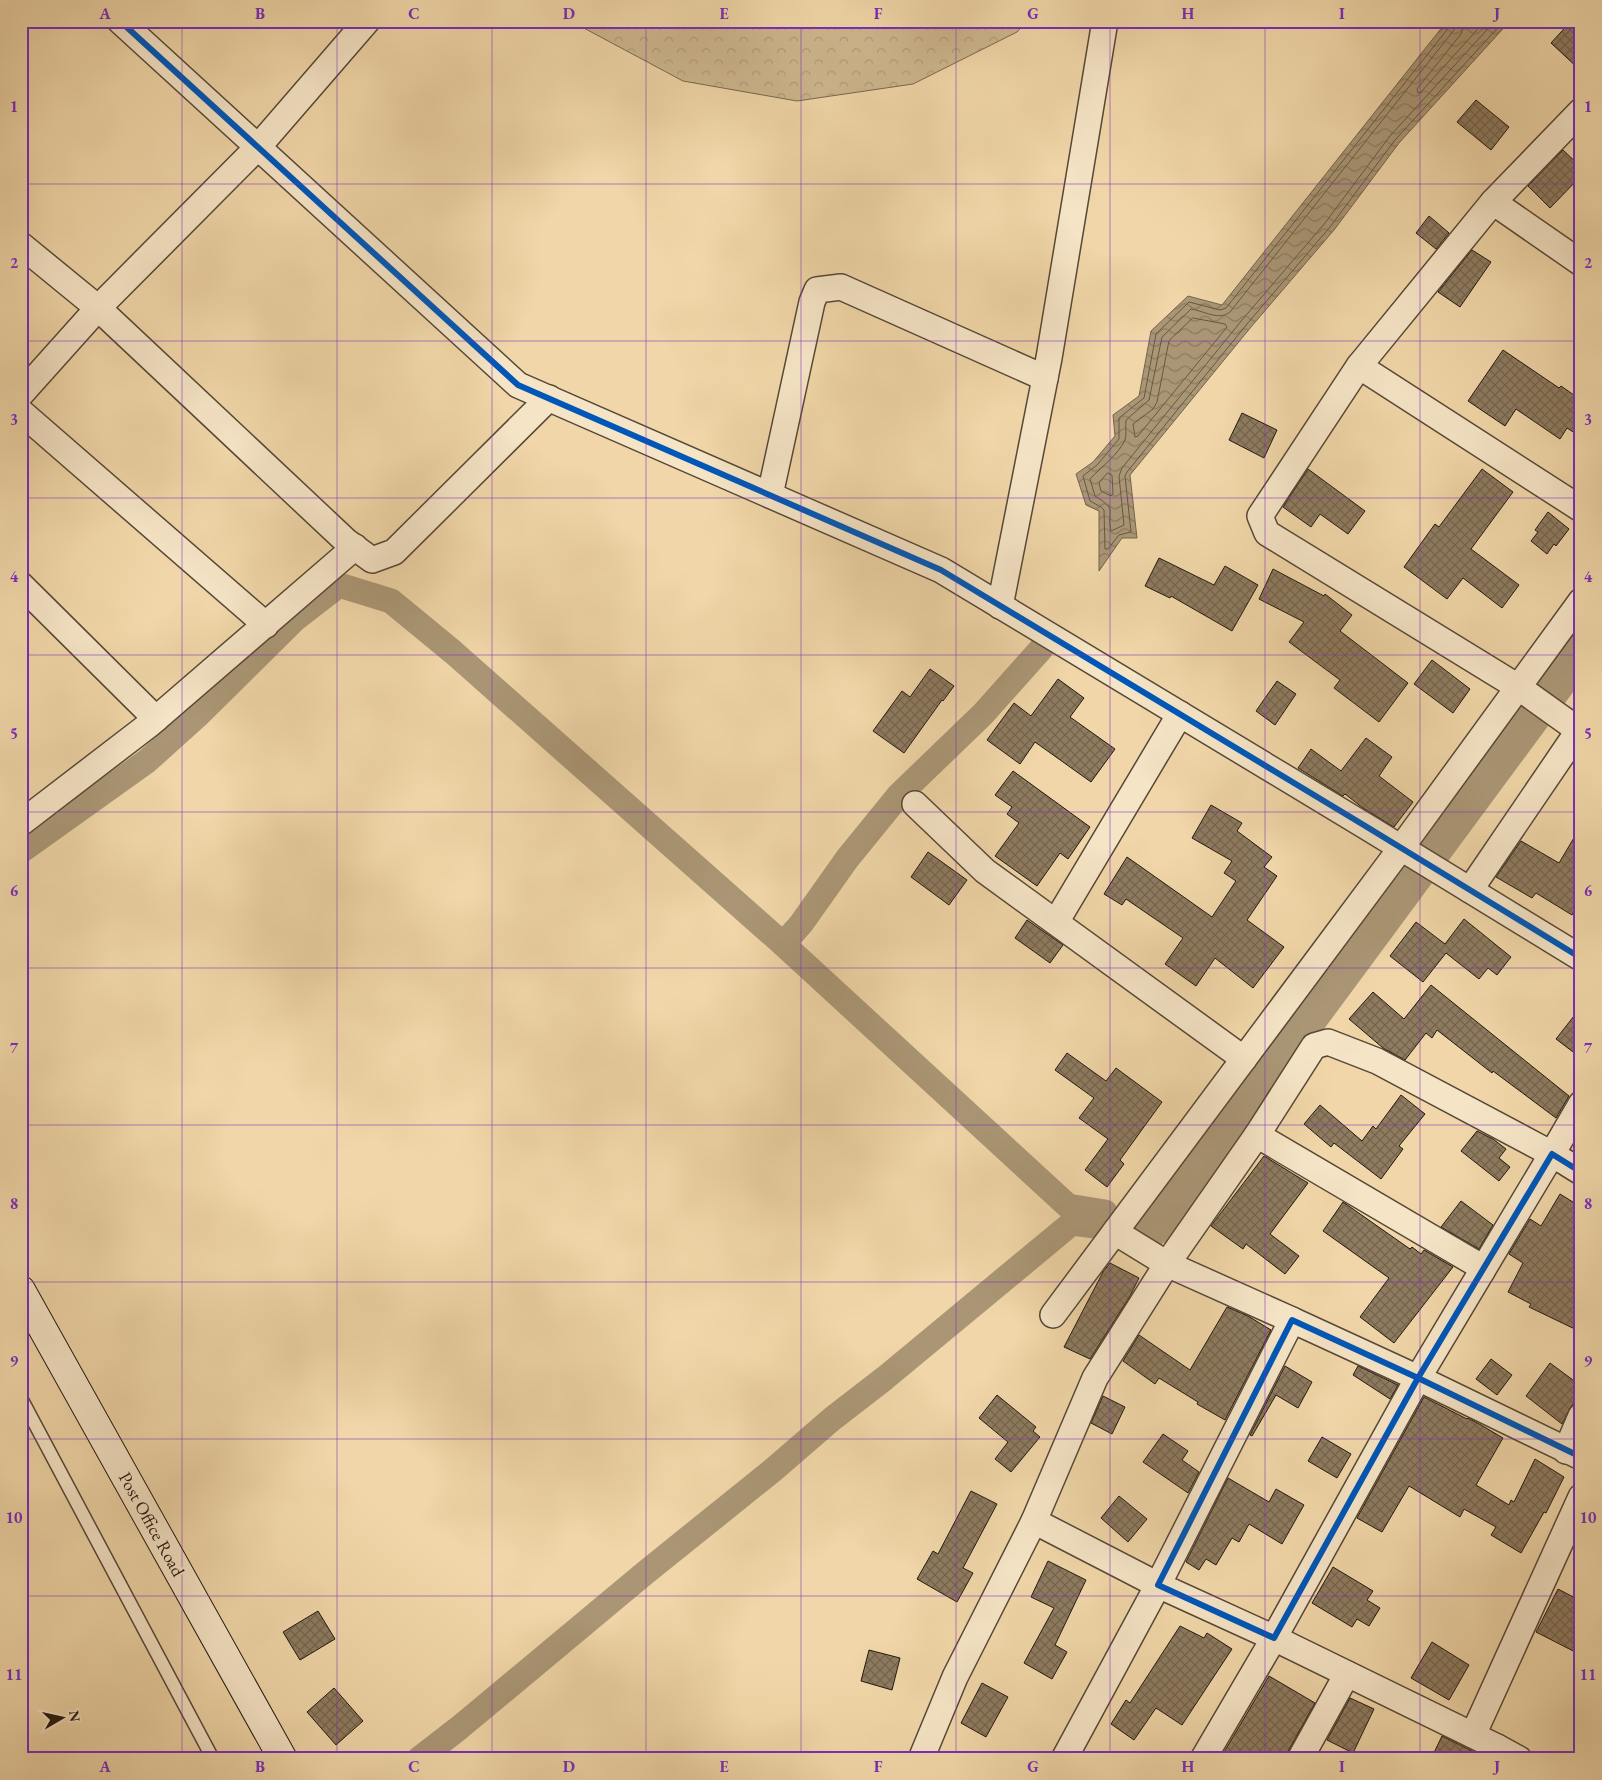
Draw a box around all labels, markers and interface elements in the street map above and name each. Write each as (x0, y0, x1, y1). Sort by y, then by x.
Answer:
text: A (98, 3, 111, 24)
text: B (255, 3, 265, 24)
text: C (408, 3, 420, 24)
text: D (563, 3, 575, 24)
text: E (719, 3, 729, 24)
text: F (874, 3, 883, 24)
text: G (1027, 3, 1039, 24)
text: H (1182, 3, 1195, 24)
text: I (1339, 3, 1345, 24)
text: J (1492, 3, 1500, 24)
text: 1 (10, 96, 18, 117)
text: 1 (1584, 96, 1592, 117)
text: 2 (10, 252, 19, 273)
text: 2 (1584, 252, 1593, 273)
text: 3 (10, 409, 18, 430)
text: 3 (1584, 409, 1592, 430)
text: 4 (10, 566, 19, 587)
text: 4 (1584, 566, 1593, 587)
text: 5 (10, 723, 18, 744)
text: 5 (1584, 723, 1592, 744)
text: 6 (10, 880, 19, 901)
text: 6 (1584, 880, 1593, 901)
text: 7 (10, 1037, 19, 1058)
text: 7 (1584, 1037, 1593, 1058)
text: 8 (10, 1193, 18, 1214)
text: 8 (1584, 1193, 1592, 1214)
text: 9 (10, 1350, 19, 1371)
text: 9 (1584, 1350, 1593, 1371)
street label: Post Office Road (114, 1468, 191, 1581)
text: 10 (6, 1507, 23, 1528)
text: 10 (1580, 1507, 1597, 1528)
text: 11 (6, 1664, 22, 1685)
text: 11 (1580, 1664, 1596, 1685)
north arrow (38, 1692, 88, 1742)
text: N (65, 1709, 85, 1724)
text: A (98, 1756, 111, 1777)
text: B (255, 1756, 265, 1777)
text: C (408, 1756, 420, 1777)
text: D (563, 1756, 575, 1777)
text: E (719, 1756, 729, 1777)
text: F (874, 1756, 883, 1777)
text: G (1027, 1756, 1039, 1777)
text: H (1182, 1756, 1195, 1777)
text: I (1339, 1756, 1345, 1777)
text: J (1492, 1756, 1500, 1777)

